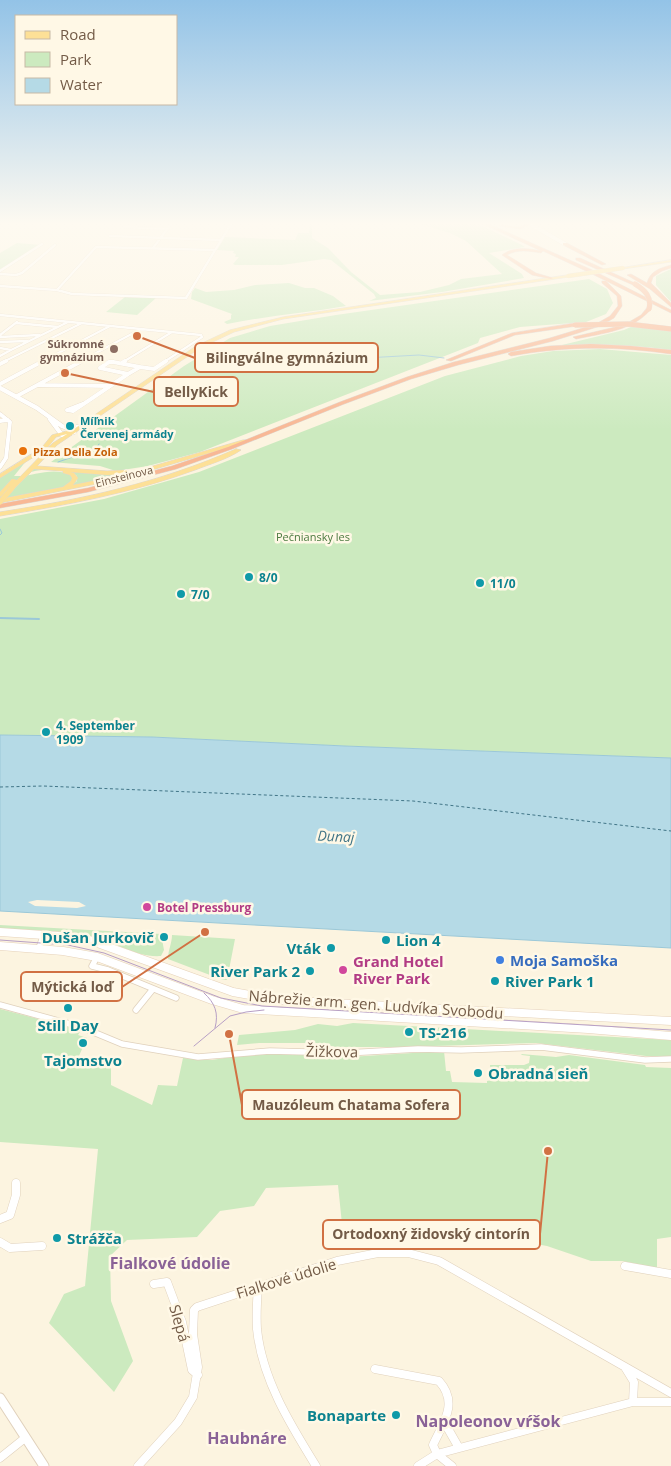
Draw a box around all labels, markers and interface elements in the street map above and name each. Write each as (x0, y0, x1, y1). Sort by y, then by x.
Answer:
legend (15, 15, 178, 105)
text: Road (60, 24, 96, 44)
text: Park (60, 49, 91, 69)
text: Water (60, 74, 102, 94)
place label: Súkromné gymnázium (40, 336, 104, 364)
marker: Súkromné gymnázium (108, 343, 120, 355)
callout: Bilingválne gymnázium (195, 343, 378, 372)
text: Bilingválne gymnázium (206, 348, 368, 367)
callout: BellyKick (154, 377, 238, 406)
text: BellyKick (164, 382, 228, 401)
place label: Míľnik Červenej armády (80, 413, 174, 441)
marker: Míľnik Červenej armády (64, 420, 76, 432)
place label: Pizza Della Zola (33, 444, 118, 459)
marker: Pizza Della Zola (17, 445, 29, 457)
street label: Einsteinova (94, 462, 154, 490)
park label: Pečniansky les (276, 529, 350, 544)
place label: 8/0 (259, 569, 278, 586)
marker: 8/0 (243, 571, 255, 583)
place label: 11/0 (490, 575, 516, 592)
marker: 11/0 (474, 577, 486, 589)
place label: 7/0 (191, 586, 210, 603)
marker: 7/0 (175, 588, 187, 600)
place label: 4. September 1909 (56, 717, 135, 748)
marker: 4. September 1909 (40, 726, 52, 738)
water label: Dunaj (317, 826, 355, 846)
place label: Botel Pressburg (157, 899, 252, 916)
marker: Botel Pressburg (141, 901, 153, 913)
place label: Dušan Jurkovič (42, 927, 154, 947)
place label: Lion 4 (396, 930, 441, 950)
marker: Dušan Jurkovič (158, 931, 170, 943)
marker: Lion 4 (380, 934, 392, 946)
place label: Vták (286, 938, 322, 958)
marker: Vták (325, 942, 337, 954)
place label: Moja Samoška (510, 950, 618, 970)
place label: Grand Hotel River Park (353, 951, 444, 988)
marker: Moja Samoška (494, 954, 506, 966)
place label: River Park 2 (210, 961, 300, 981)
marker: Grand Hotel River Park (337, 964, 349, 976)
marker: River Park 2 (304, 965, 316, 977)
place label: River Park 1 (505, 971, 595, 991)
callout: Mýtická loď (21, 972, 122, 1001)
marker: River Park 1 (489, 975, 501, 987)
text: Mýtická loď (31, 977, 115, 996)
street label: Nábrežie arm. gen. Ludvíka Svobodu (248, 985, 504, 1023)
marker: Still Day (62, 1002, 74, 1014)
place label: Still Day (37, 1015, 99, 1035)
place label: TS-216 (419, 1022, 467, 1042)
marker: TS-216 (403, 1026, 415, 1038)
marker: Tajomstvo (77, 1037, 89, 1049)
street label: Žižkova (306, 1041, 358, 1061)
place label: Tajomstvo (44, 1050, 122, 1070)
place label: Obradná sieň (488, 1063, 588, 1083)
marker: Obradná sieň (472, 1067, 484, 1079)
callout: Mauzóleum Chatama Sofera (242, 1090, 460, 1119)
text: Mauzóleum Chatama Sofera (252, 1095, 450, 1114)
callout: Ortodoxný židovský cintorín (323, 1220, 540, 1249)
text: Ortodoxný židovský cintorín (332, 1224, 530, 1243)
place label: Strážča (67, 1228, 122, 1248)
marker: Strážča (51, 1232, 63, 1244)
district label: Fialkové údolie (110, 1252, 230, 1274)
street label: Fialkové údolie (233, 1253, 339, 1303)
street label: Slepá (165, 1302, 195, 1344)
place label: Bonaparte (307, 1405, 386, 1425)
marker: Bonaparte (390, 1409, 402, 1421)
district label: Napoleonov vŕšok (416, 1410, 560, 1432)
district label: Haubnáre (207, 1427, 287, 1449)

